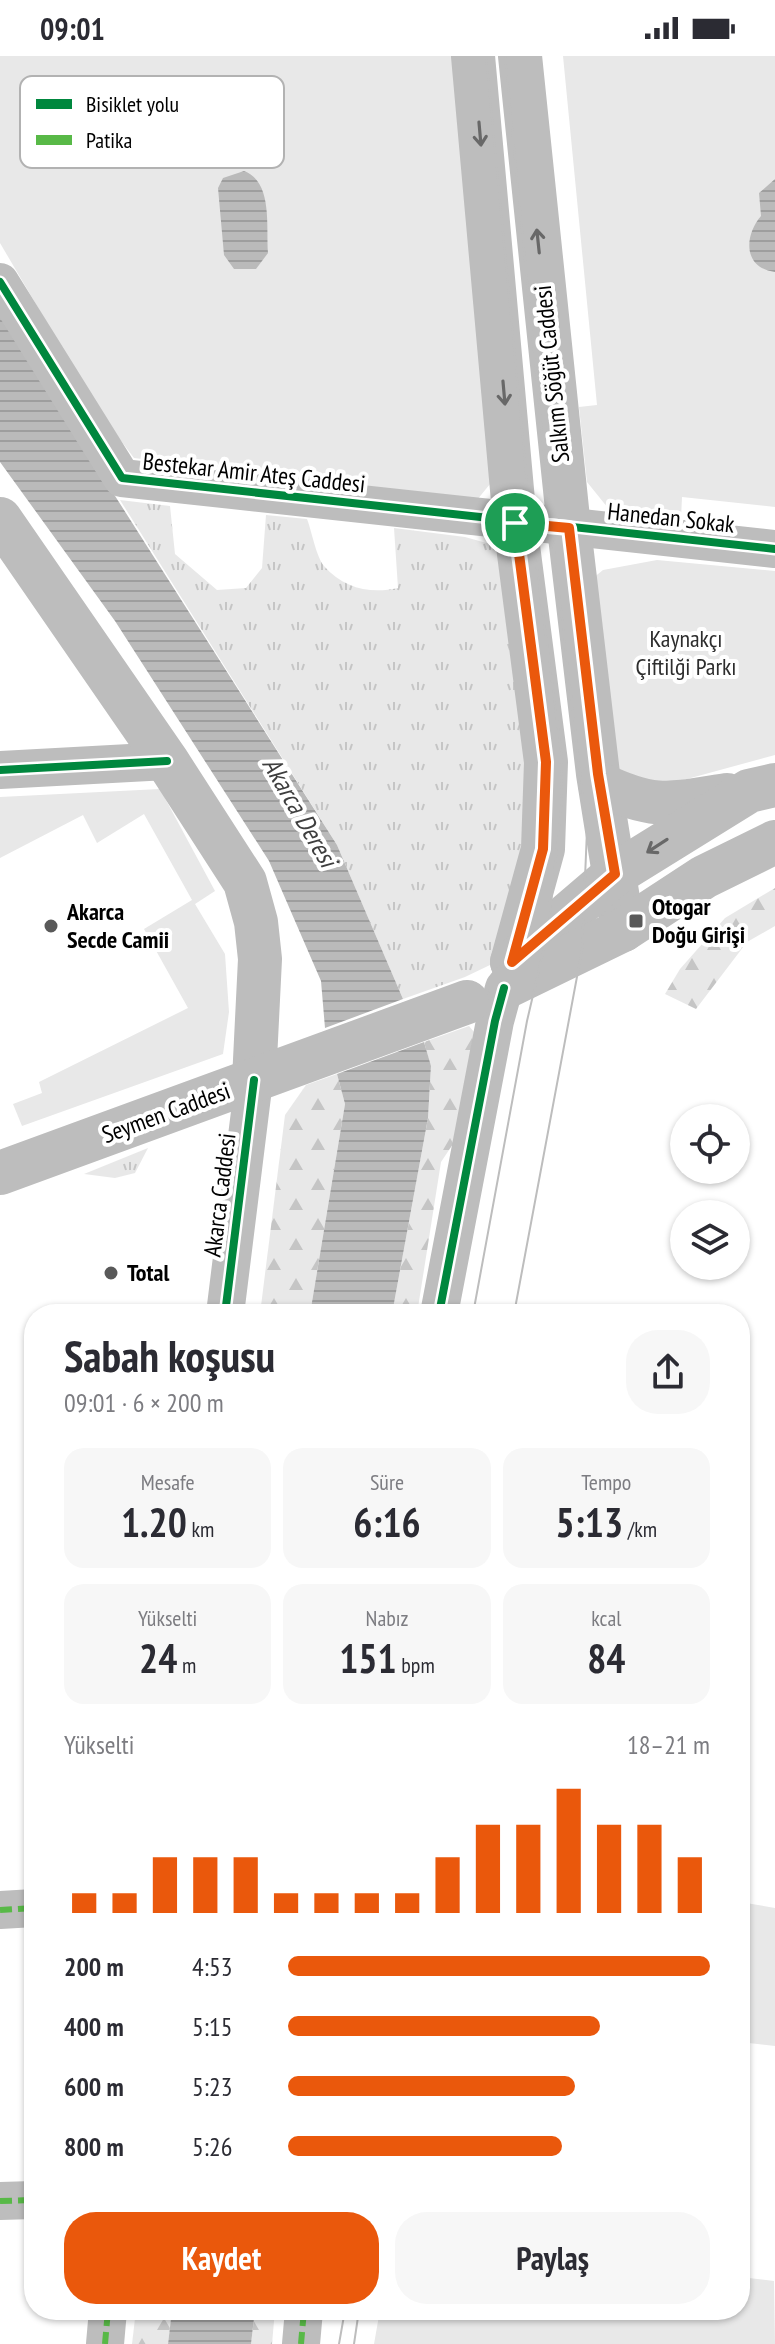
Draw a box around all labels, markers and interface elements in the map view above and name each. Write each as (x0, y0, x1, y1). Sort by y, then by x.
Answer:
text: 09:01 (40, 9, 105, 48)
legend (20, 76, 284, 168)
text: Bisiklet yolu (86, 90, 179, 118)
one-way arrow (473, 120, 488, 147)
text: Patika (86, 126, 132, 154)
one-way arrow (531, 228, 546, 255)
street label: Salkım Söğüt Caddesi (527, 284, 576, 464)
one-way arrow (496, 379, 511, 406)
street label: Bestekar Amir Ateş Caddesi (141, 445, 367, 500)
pin (481, 489, 549, 557)
street label: Hanedan Sokak (606, 495, 737, 540)
icon: arrive (493, 501, 537, 545)
park label: Kaynakçı Çiftilği Parkı (635, 623, 737, 682)
water label: Akarca Deresi (256, 751, 347, 876)
one-way arrow (646, 839, 669, 855)
place label: Otogar Doğu Girişi (652, 891, 745, 950)
place label: Akarca Secde Camii (66, 896, 169, 955)
marker: Otogar Doğu Girişi (627, 912, 645, 930)
marker: Akarca Secde Camii (42, 917, 60, 935)
street label: Seymen Caddesi (97, 1075, 234, 1150)
map controls (670, 1104, 750, 1280)
button: locate (670, 1104, 750, 1184)
street label: Akarca Caddesi (197, 1131, 242, 1259)
button: layers (670, 1200, 750, 1280)
place label: Total (127, 1257, 169, 1288)
marker: Total (102, 1264, 120, 1282)
text: Sabah koşusu (64, 1327, 275, 1384)
button: share (626, 1330, 710, 1414)
text: 09:01 · 6 × 200 m (64, 1386, 224, 1419)
text: Mesafe (141, 1468, 195, 1496)
text: Süre (370, 1468, 404, 1496)
text: Tempo (581, 1468, 631, 1496)
text: 1.20 (121, 1496, 187, 1548)
text: 6:16 (353, 1496, 421, 1548)
text: 5:13 (556, 1496, 623, 1548)
text: km (187, 1515, 214, 1543)
text: /km (623, 1515, 657, 1543)
text: Yükselti (138, 1604, 197, 1632)
text: Nabız (366, 1604, 408, 1632)
text: kcal (591, 1604, 621, 1632)
text: 24 (139, 1632, 177, 1684)
text: 151 (339, 1632, 397, 1684)
text: 84 (587, 1632, 625, 1684)
text: m (177, 1651, 196, 1679)
text: bpm (397, 1651, 435, 1679)
text: Yükselti (64, 1728, 134, 1761)
text: 18–21 m (627, 1728, 710, 1761)
text: 200 m (64, 1950, 124, 1983)
text: 4:53 (192, 1950, 232, 1983)
text: 400 m (64, 2010, 124, 2043)
text: 5:15 (192, 2010, 232, 2043)
text: 600 m (64, 2070, 124, 2103)
text: 5:23 (192, 2070, 232, 2103)
text: 800 m (64, 2130, 124, 2163)
text: 5:26 (192, 2130, 232, 2163)
button: Kaydet (64, 2212, 379, 2304)
button: Paylaş (395, 2212, 710, 2304)

